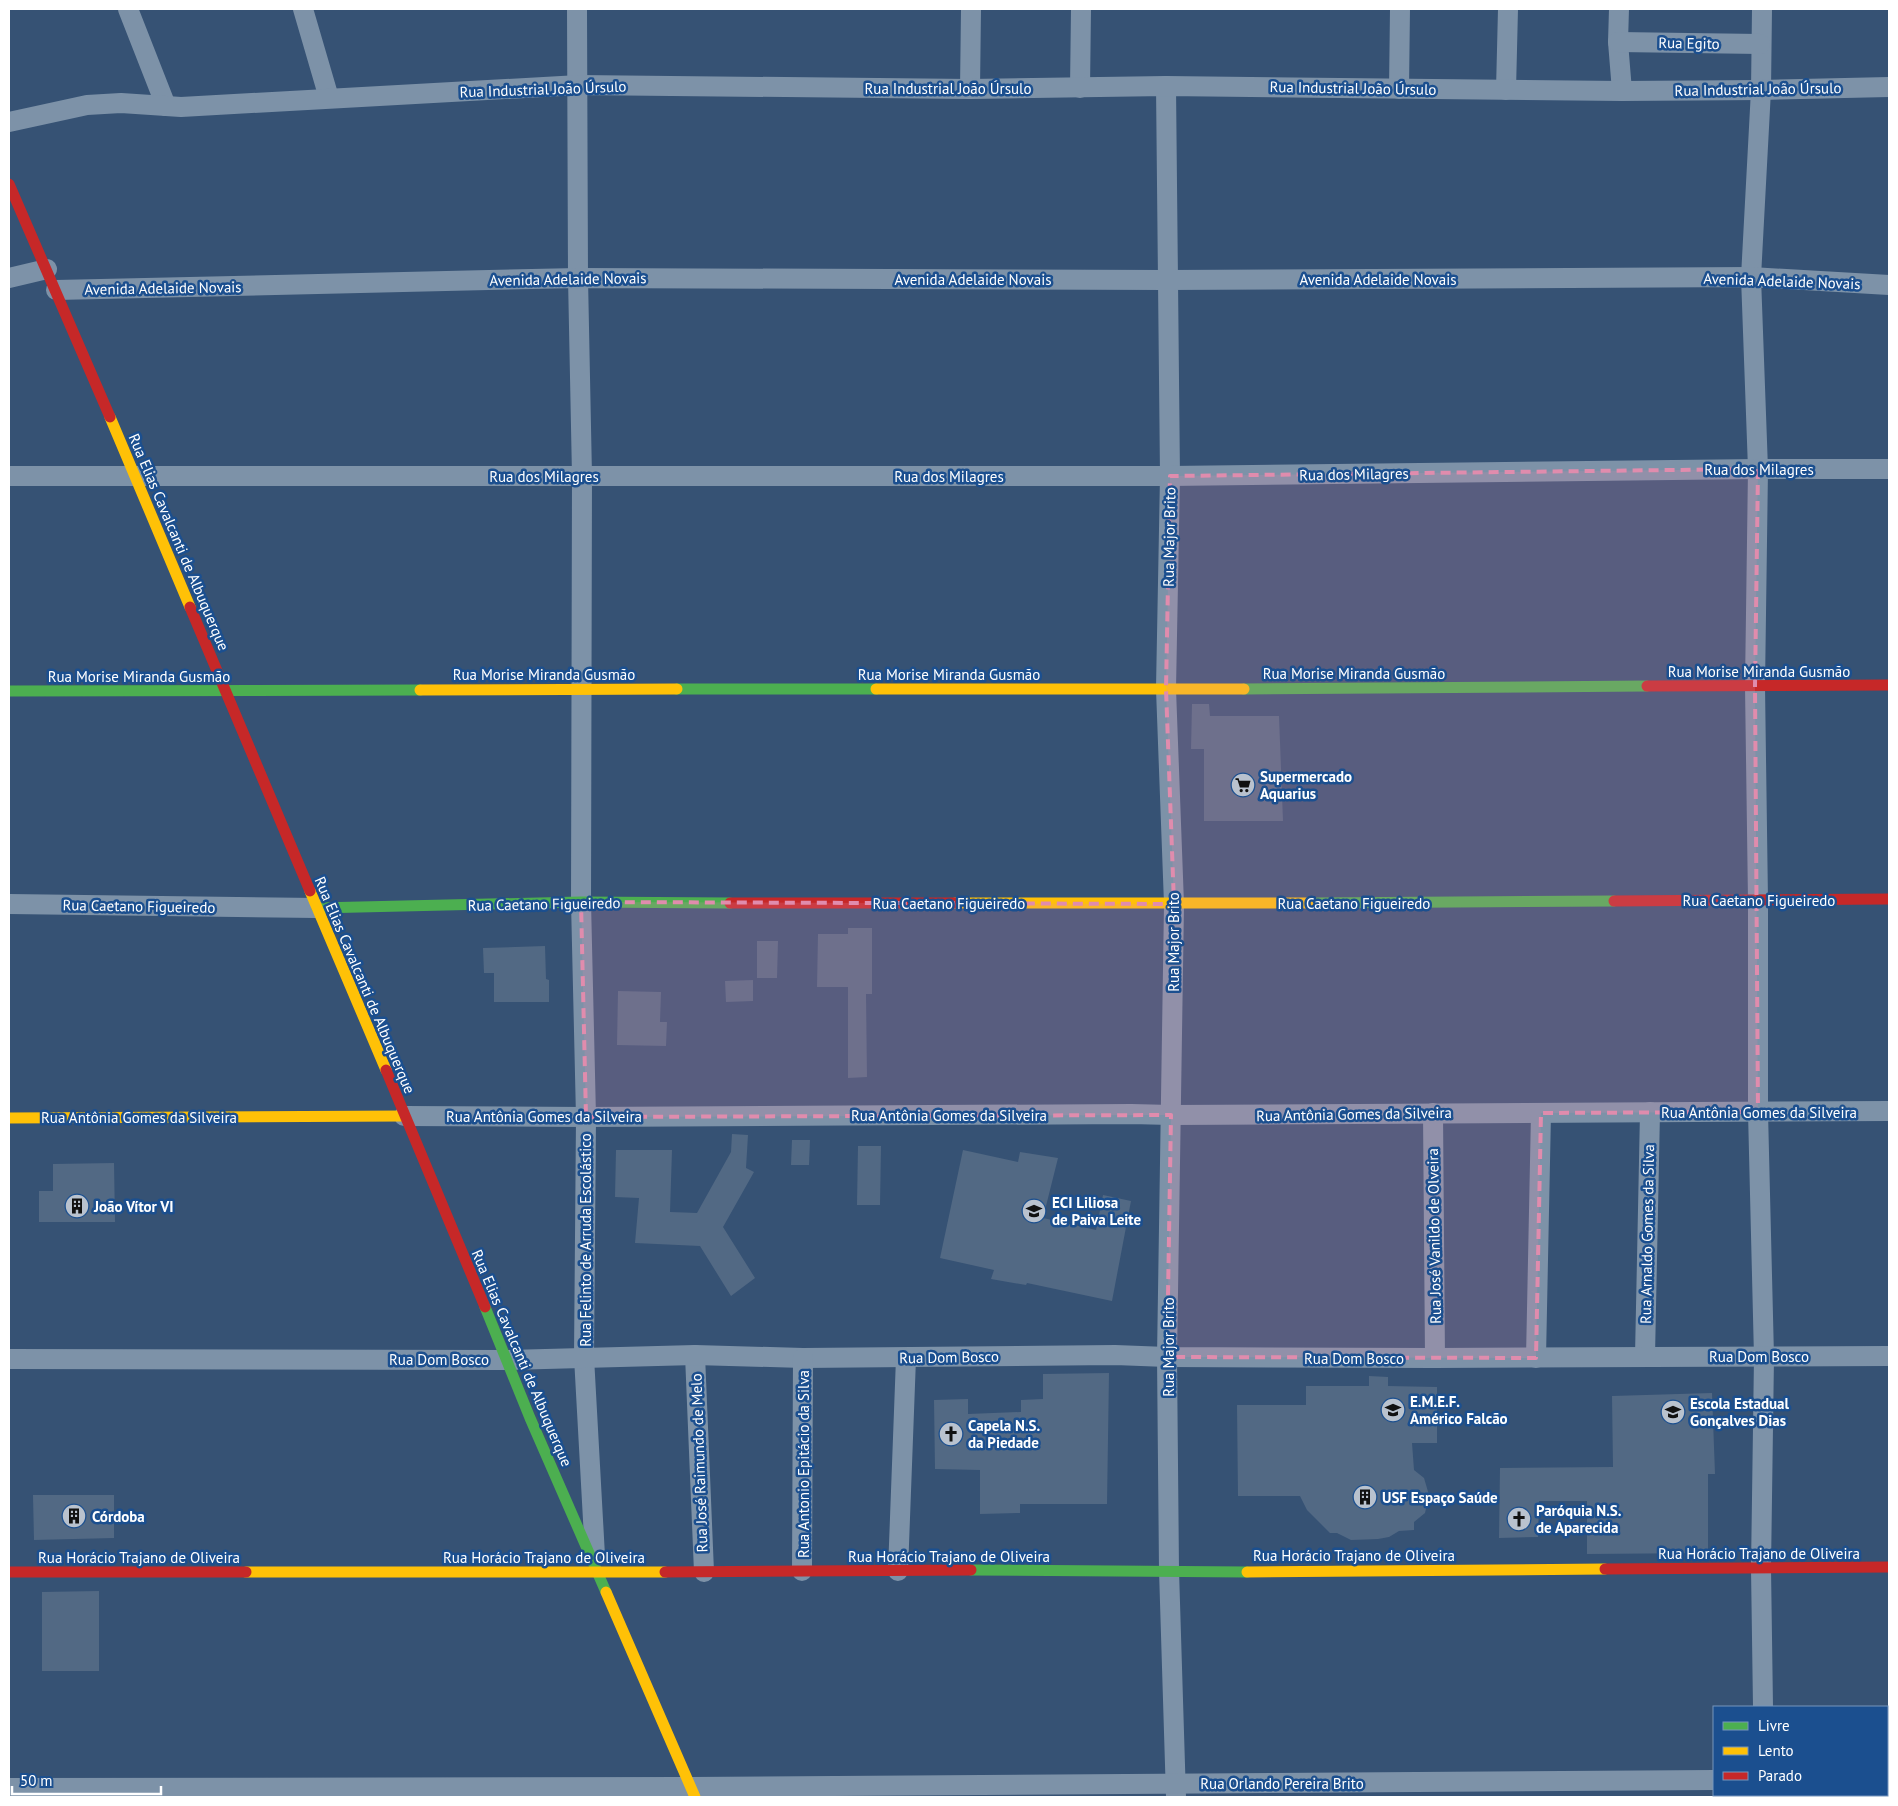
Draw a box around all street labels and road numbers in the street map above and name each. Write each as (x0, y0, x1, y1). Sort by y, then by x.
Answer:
street label: Rua Egito (1658, 33, 1720, 53)
street label: Rua Industrial João Úrsulo (459, 77, 627, 101)
street label: Rua Industrial João Úrsulo (1269, 77, 1437, 99)
street label: Rua Industrial João Úrsulo (1674, 78, 1842, 100)
street label: Rua Industrial João Úrsulo (865, 79, 1031, 98)
street label: Avenida Adelaide Novais (489, 268, 647, 290)
street label: Avenida Adelaide Novais (1703, 269, 1861, 293)
street label: Avenida Adelaide Novais (894, 270, 1052, 289)
street label: Avenida Adelaide Novais (1299, 270, 1457, 289)
street label: Avenida Adelaide Novais (84, 277, 242, 299)
street label: Rua Elias Cavalcanti de Albuquerque (125, 431, 233, 653)
street label: Rua dos Milagres (1704, 460, 1814, 479)
street label: Rua dos Milagres (1299, 464, 1409, 484)
street label: Rua dos Milagres (489, 467, 599, 486)
street label: Rua dos Milagres (894, 467, 1004, 486)
street label: Rua Major Brito (1159, 487, 1179, 587)
street label: Rua Morise Miranda Gusmão (1668, 662, 1850, 681)
street label: Rua Morise Miranda Gusmão (1263, 664, 1445, 683)
street label: Rua Morise Miranda Gusmão (453, 665, 635, 684)
street label: Rua Morise Miranda Gusmão (858, 665, 1040, 684)
street label: Rua Morise Miranda Gusmão (48, 667, 230, 686)
street label: Rua Elias Cavalcanti de Albuquerque (311, 874, 419, 1096)
street label: Rua Caetano Figueiredo (1683, 891, 1835, 910)
street label: Rua Major Brito (1164, 892, 1183, 992)
street label: Rua Caetano Figueiredo (467, 893, 621, 915)
street label: Rua Caetano Figueiredo (873, 894, 1025, 913)
street label: Rua Caetano Figueiredo (1278, 894, 1430, 913)
street label: Rua Caetano Figueiredo (62, 895, 216, 917)
street label: Rua Antônia Gomes da Silveira (1256, 1103, 1452, 1125)
street label: Rua Antônia Gomes da Silveira (1661, 1103, 1857, 1122)
street label: Rua Antônia Gomes da Silveira (851, 1106, 1047, 1125)
street label: Rua Antônia Gomes da Silveira (446, 1107, 642, 1126)
street label: Rua Antônia Gomes da Silveira (41, 1108, 237, 1127)
street label: Rua Felinto de Arruda Escolástico (576, 1133, 595, 1347)
street label: Rua Arnaldo Gomes da Silva (1636, 1144, 1658, 1324)
street label: Rua José Vanildo de Olveira (1423, 1148, 1445, 1324)
street label: Rua Elias Cavalcanti de Albuquerque (468, 1247, 576, 1469)
street label: Rua Major Brito (1159, 1297, 1178, 1397)
street label: Rua Dom Bosco (899, 1347, 999, 1367)
street label: Rua Dom Bosco (1709, 1347, 1809, 1366)
street label: Rua Dom Bosco (1304, 1349, 1404, 1368)
street label: Rua Dom Bosco (389, 1350, 489, 1369)
street label: Rua Antonio Epitácio da Silva (794, 1370, 813, 1558)
street label: Rua José Raimundo de Melo (686, 1373, 712, 1553)
street label: Rua Horácio Trajano de Oliveira (1658, 1544, 1860, 1563)
street label: Rua Horácio Trajano de Oliveira (1253, 1546, 1455, 1565)
street label: Rua Horácio Trajano de Oliveira (848, 1547, 1050, 1566)
street label: Rua Horácio Trajano de Oliveira (38, 1548, 240, 1567)
street label: Rua Horácio Trajano de Oliveira (443, 1548, 645, 1567)
street label: Rua Orlando Pereira Brito (1200, 1774, 1364, 1793)

